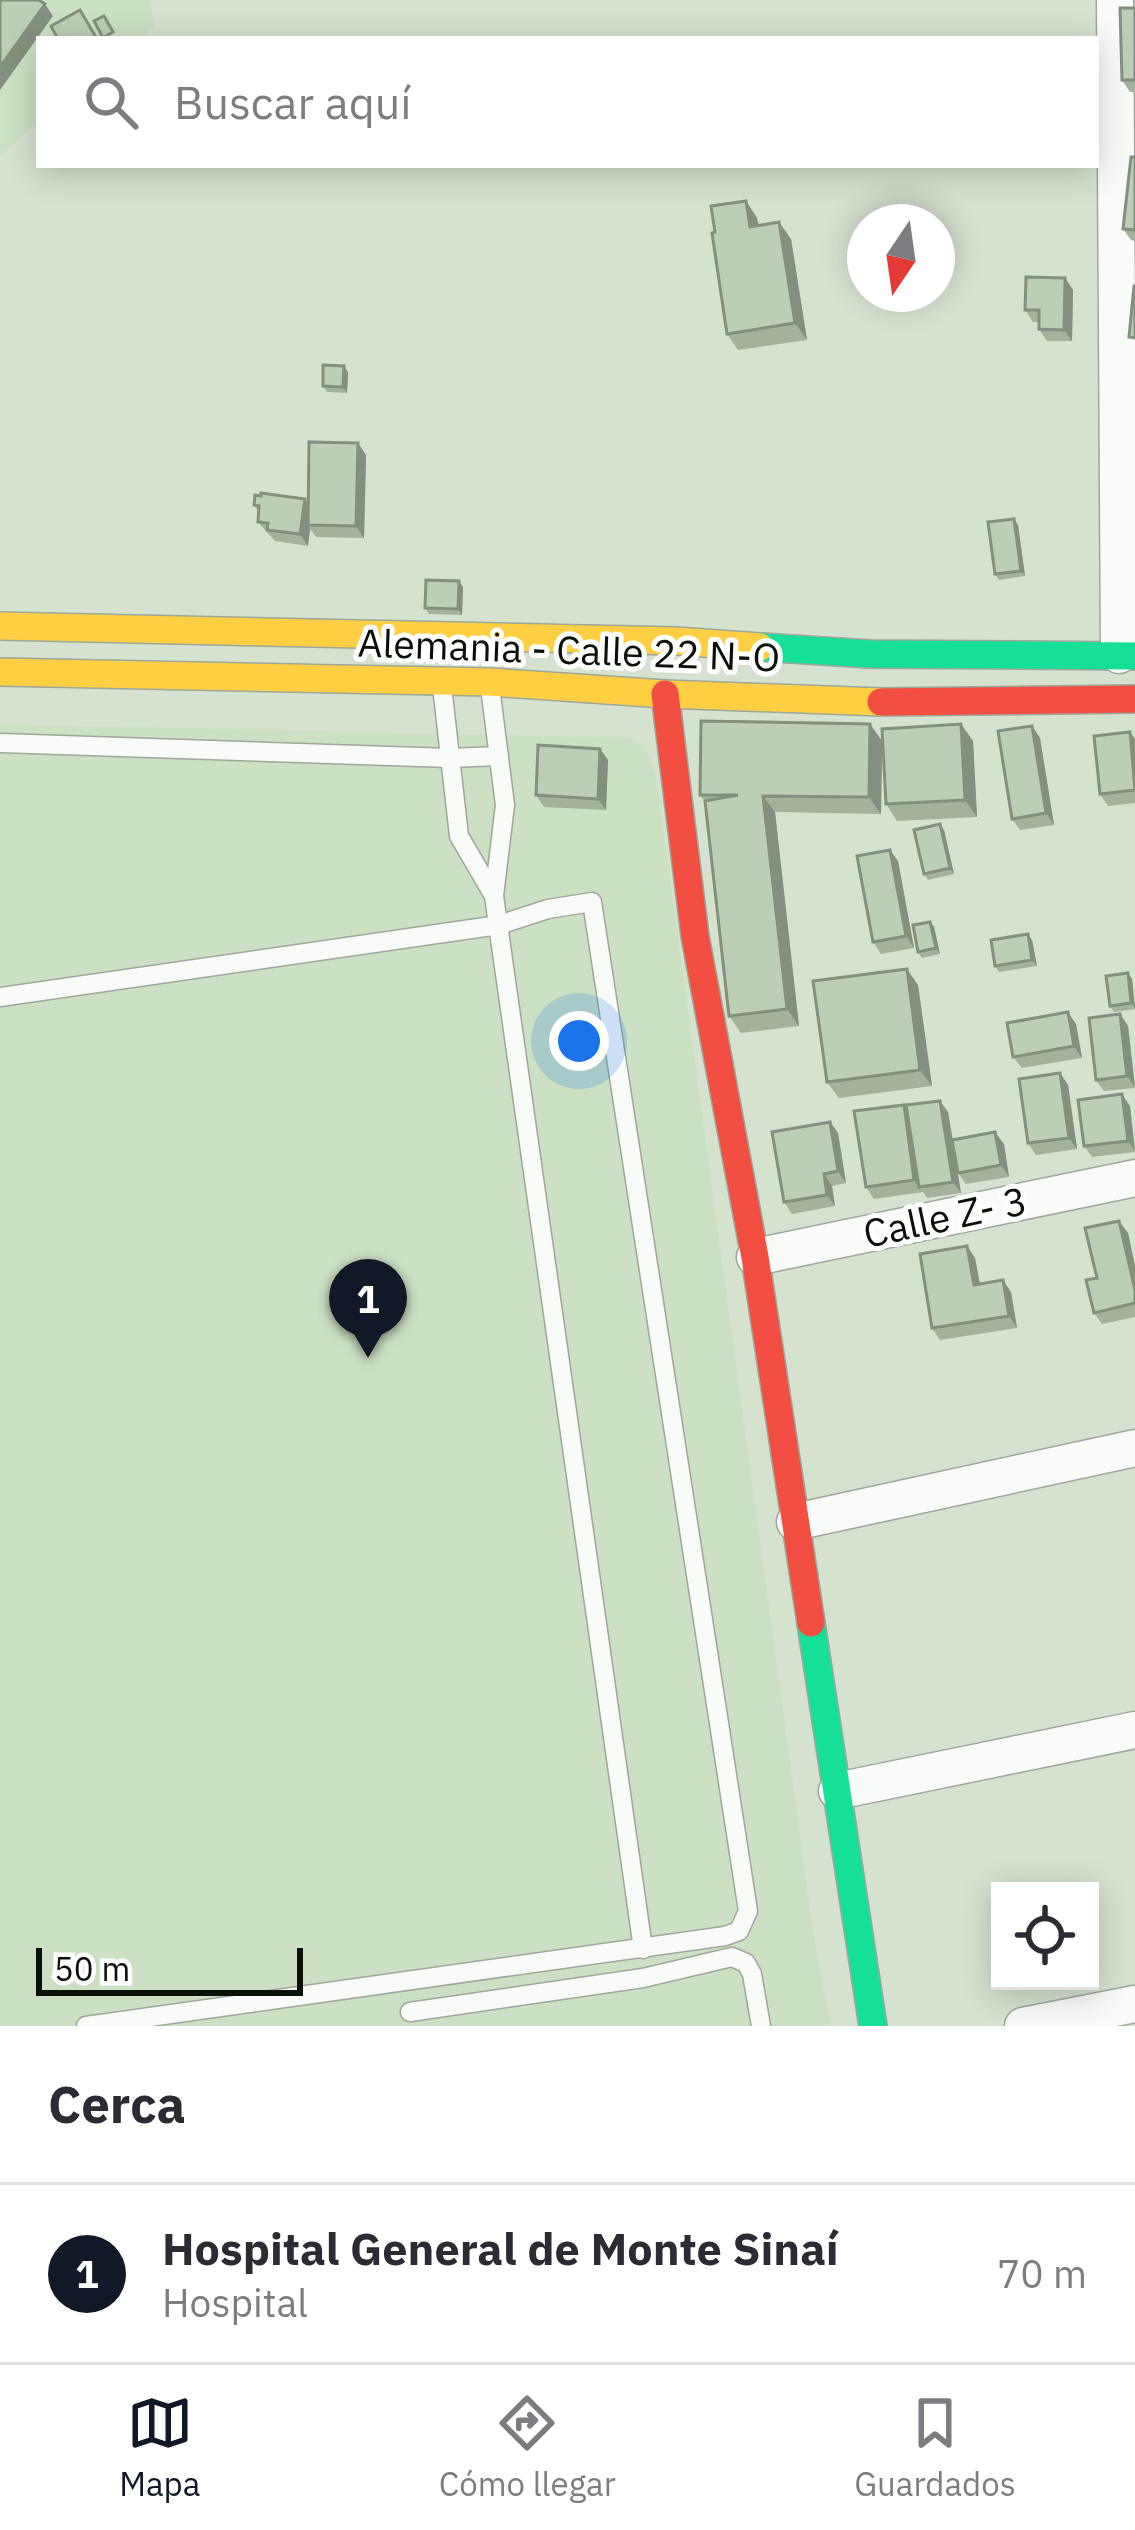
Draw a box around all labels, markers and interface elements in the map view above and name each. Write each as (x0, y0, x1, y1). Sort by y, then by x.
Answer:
search box (36, 36, 1099, 168)
icon: search (78, 69, 144, 135)
text: Buscar aquí (174, 73, 412, 131)
north arrow (847, 204, 955, 312)
street label: Alemania - Calle 22 N-O (357, 617, 781, 682)
your location (549, 1011, 609, 1071)
street label: Calle Z- 3 (858, 1174, 1031, 1259)
pin: 1 (329, 1259, 407, 1358)
map controls (991, 1882, 1099, 1990)
button: locate (991, 1882, 1099, 1990)
scale bar (36, 1942, 303, 1995)
text: 50 m (54, 1947, 130, 1990)
text: Cerca (48, 2071, 186, 2137)
text: Hospital General de Monte Sinaí (162, 2219, 839, 2277)
text: 1 (75, 2248, 99, 2299)
text: 70 m (997, 2248, 1087, 2299)
text: Hospital (162, 2277, 308, 2328)
tab: Mapa (119, 2390, 200, 2505)
tab: Cómo llegar (439, 2390, 616, 2505)
tab: Guardados (854, 2390, 1016, 2505)

